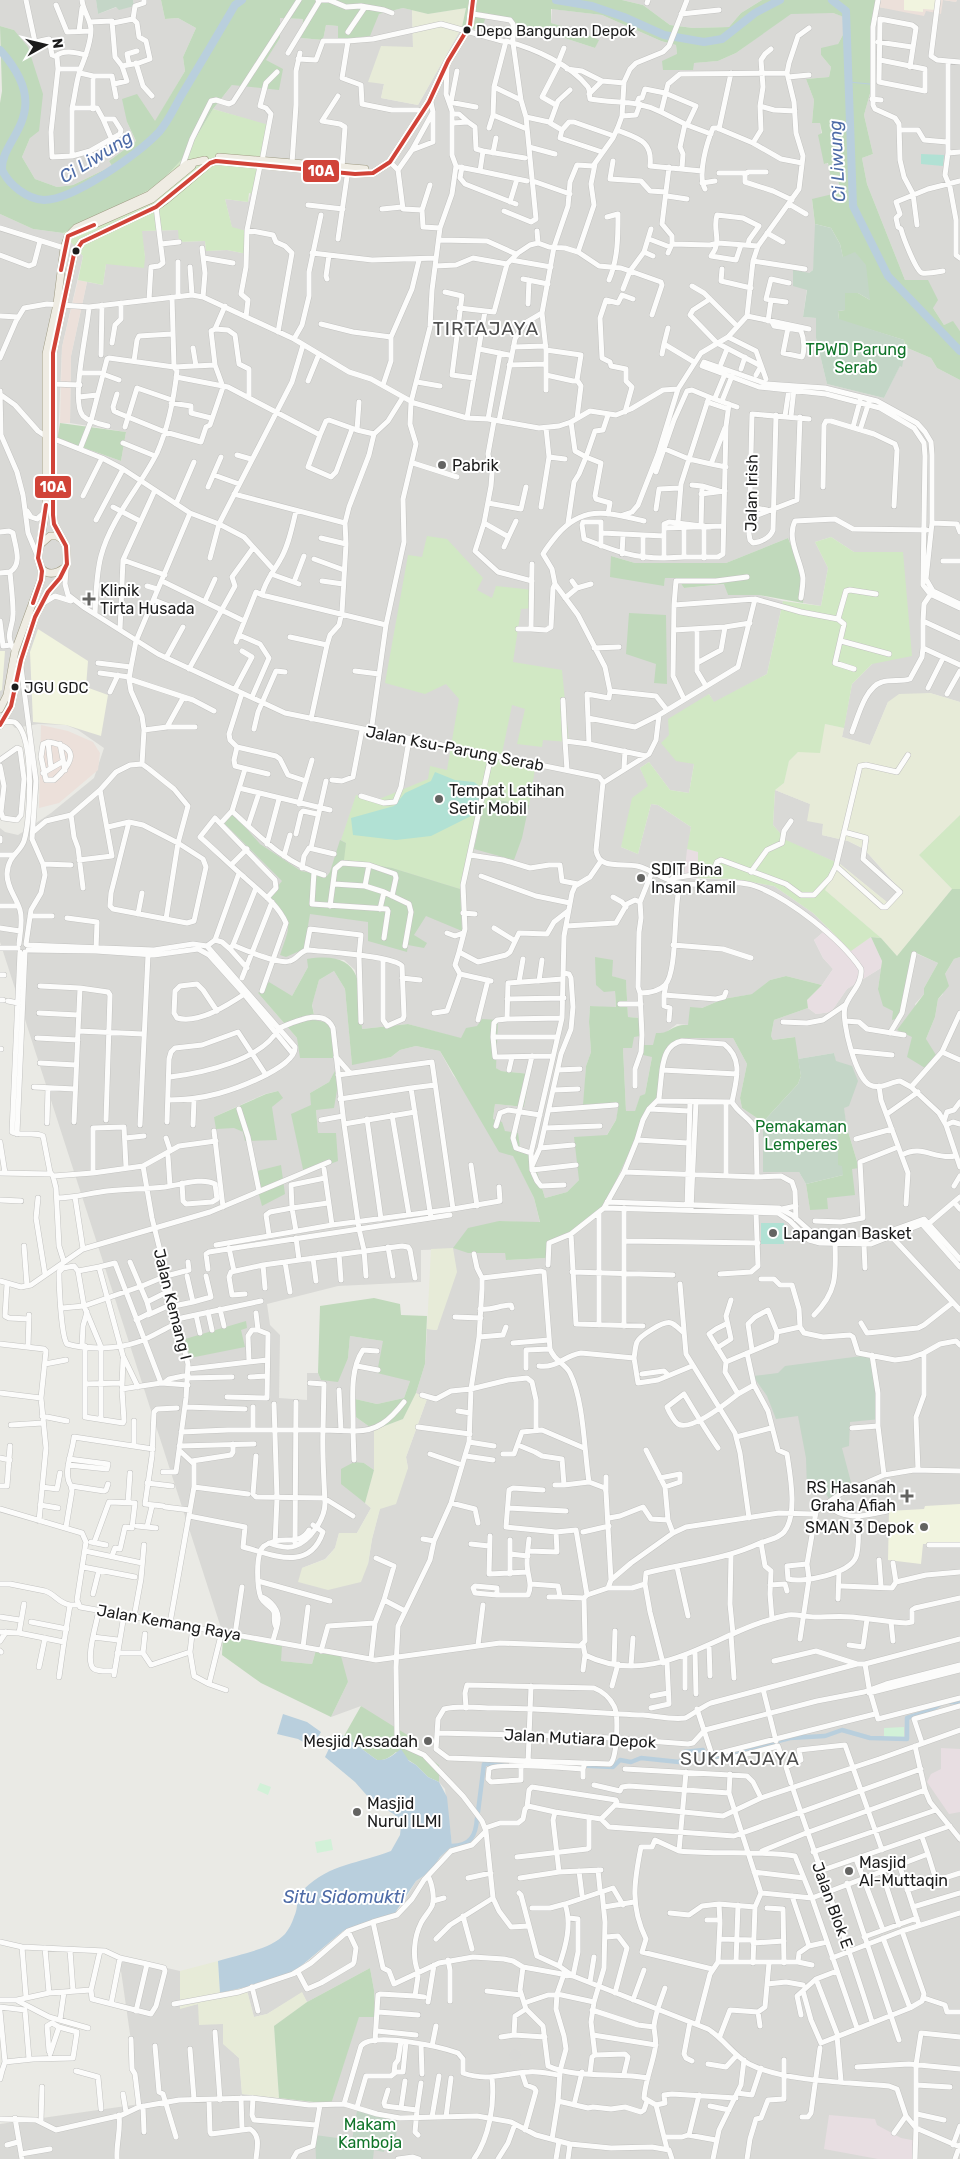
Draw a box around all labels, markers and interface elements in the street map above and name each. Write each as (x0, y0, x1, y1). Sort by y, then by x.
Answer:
north arrow (20, 20, 70, 70)
place label: Depo Bangunan Depok (476, 22, 636, 40)
marker: Depo Bangunan Depok (462, 25, 472, 35)
text: N (48, 37, 66, 49)
water label: Ci Liwung (824, 119, 850, 203)
water label: Ci Liwung (55, 126, 137, 188)
line badge: 10A (302, 159, 340, 183)
text: 10A (308, 163, 334, 180)
unlabelled marker (71, 246, 81, 256)
district label: TIRTAJAYA (433, 317, 539, 340)
park label: TPWD Parung Serab (805, 340, 907, 377)
street label: Jalan Irish (741, 454, 762, 532)
place label: Pabrik (452, 456, 499, 475)
marker: Pabrik (436, 459, 448, 471)
line badge: 10A (34, 475, 72, 499)
text: 10A (40, 479, 66, 496)
place label: Klinik Tirta Husada (100, 581, 195, 618)
marker: Klinik Tirta Husada (82, 592, 96, 606)
place label: JGU GDC (24, 679, 88, 697)
marker: JGU GDC (10, 682, 20, 692)
street label: Jalan Ksu-Parung Serab (364, 722, 546, 775)
place label: Tempat Latihan Setir Mobil (449, 781, 565, 818)
marker: Tempat Latihan Setir Mobil (433, 793, 445, 805)
place label: SDIT Bina Insan Kamil (651, 860, 736, 897)
marker: SDIT Bina Insan Kamil (635, 872, 647, 884)
park label: Pemakaman Lemperes (755, 1117, 847, 1154)
place label: Lapangan Basket (783, 1224, 912, 1243)
marker: Lapangan Basket (767, 1227, 779, 1239)
street label: Jalan Kemang I (150, 1247, 196, 1362)
place label: RS Hasanah Graha Afiah (806, 1478, 896, 1515)
marker: RS Hasanah Graha Afiah (900, 1489, 914, 1503)
place label: SMAN 3 Depok (805, 1518, 915, 1537)
marker: SMAN 3 Depok (918, 1521, 930, 1533)
street label: Jalan Kemang Raya (95, 1600, 242, 1645)
street label: Jalan Mutiara Depok (503, 1725, 657, 1752)
place label: Mesjid Assadah (303, 1732, 418, 1751)
marker: Mesjid Assadah (422, 1735, 434, 1747)
district label: SUKMAJAYA (680, 1747, 800, 1770)
place label: Masjid Nurul ILMI (367, 1794, 442, 1831)
marker: Masjid Nurul ILMI (351, 1806, 363, 1818)
place label: Masjid Al-Muttaqin (859, 1853, 948, 1890)
street label: Jalan Blok E (808, 1859, 857, 1951)
marker: Masjid Al-Muttaqin (843, 1865, 855, 1877)
water label: Situ Sidomukti (283, 1886, 405, 1908)
park label: Makam Kamboja (338, 2115, 402, 2152)

